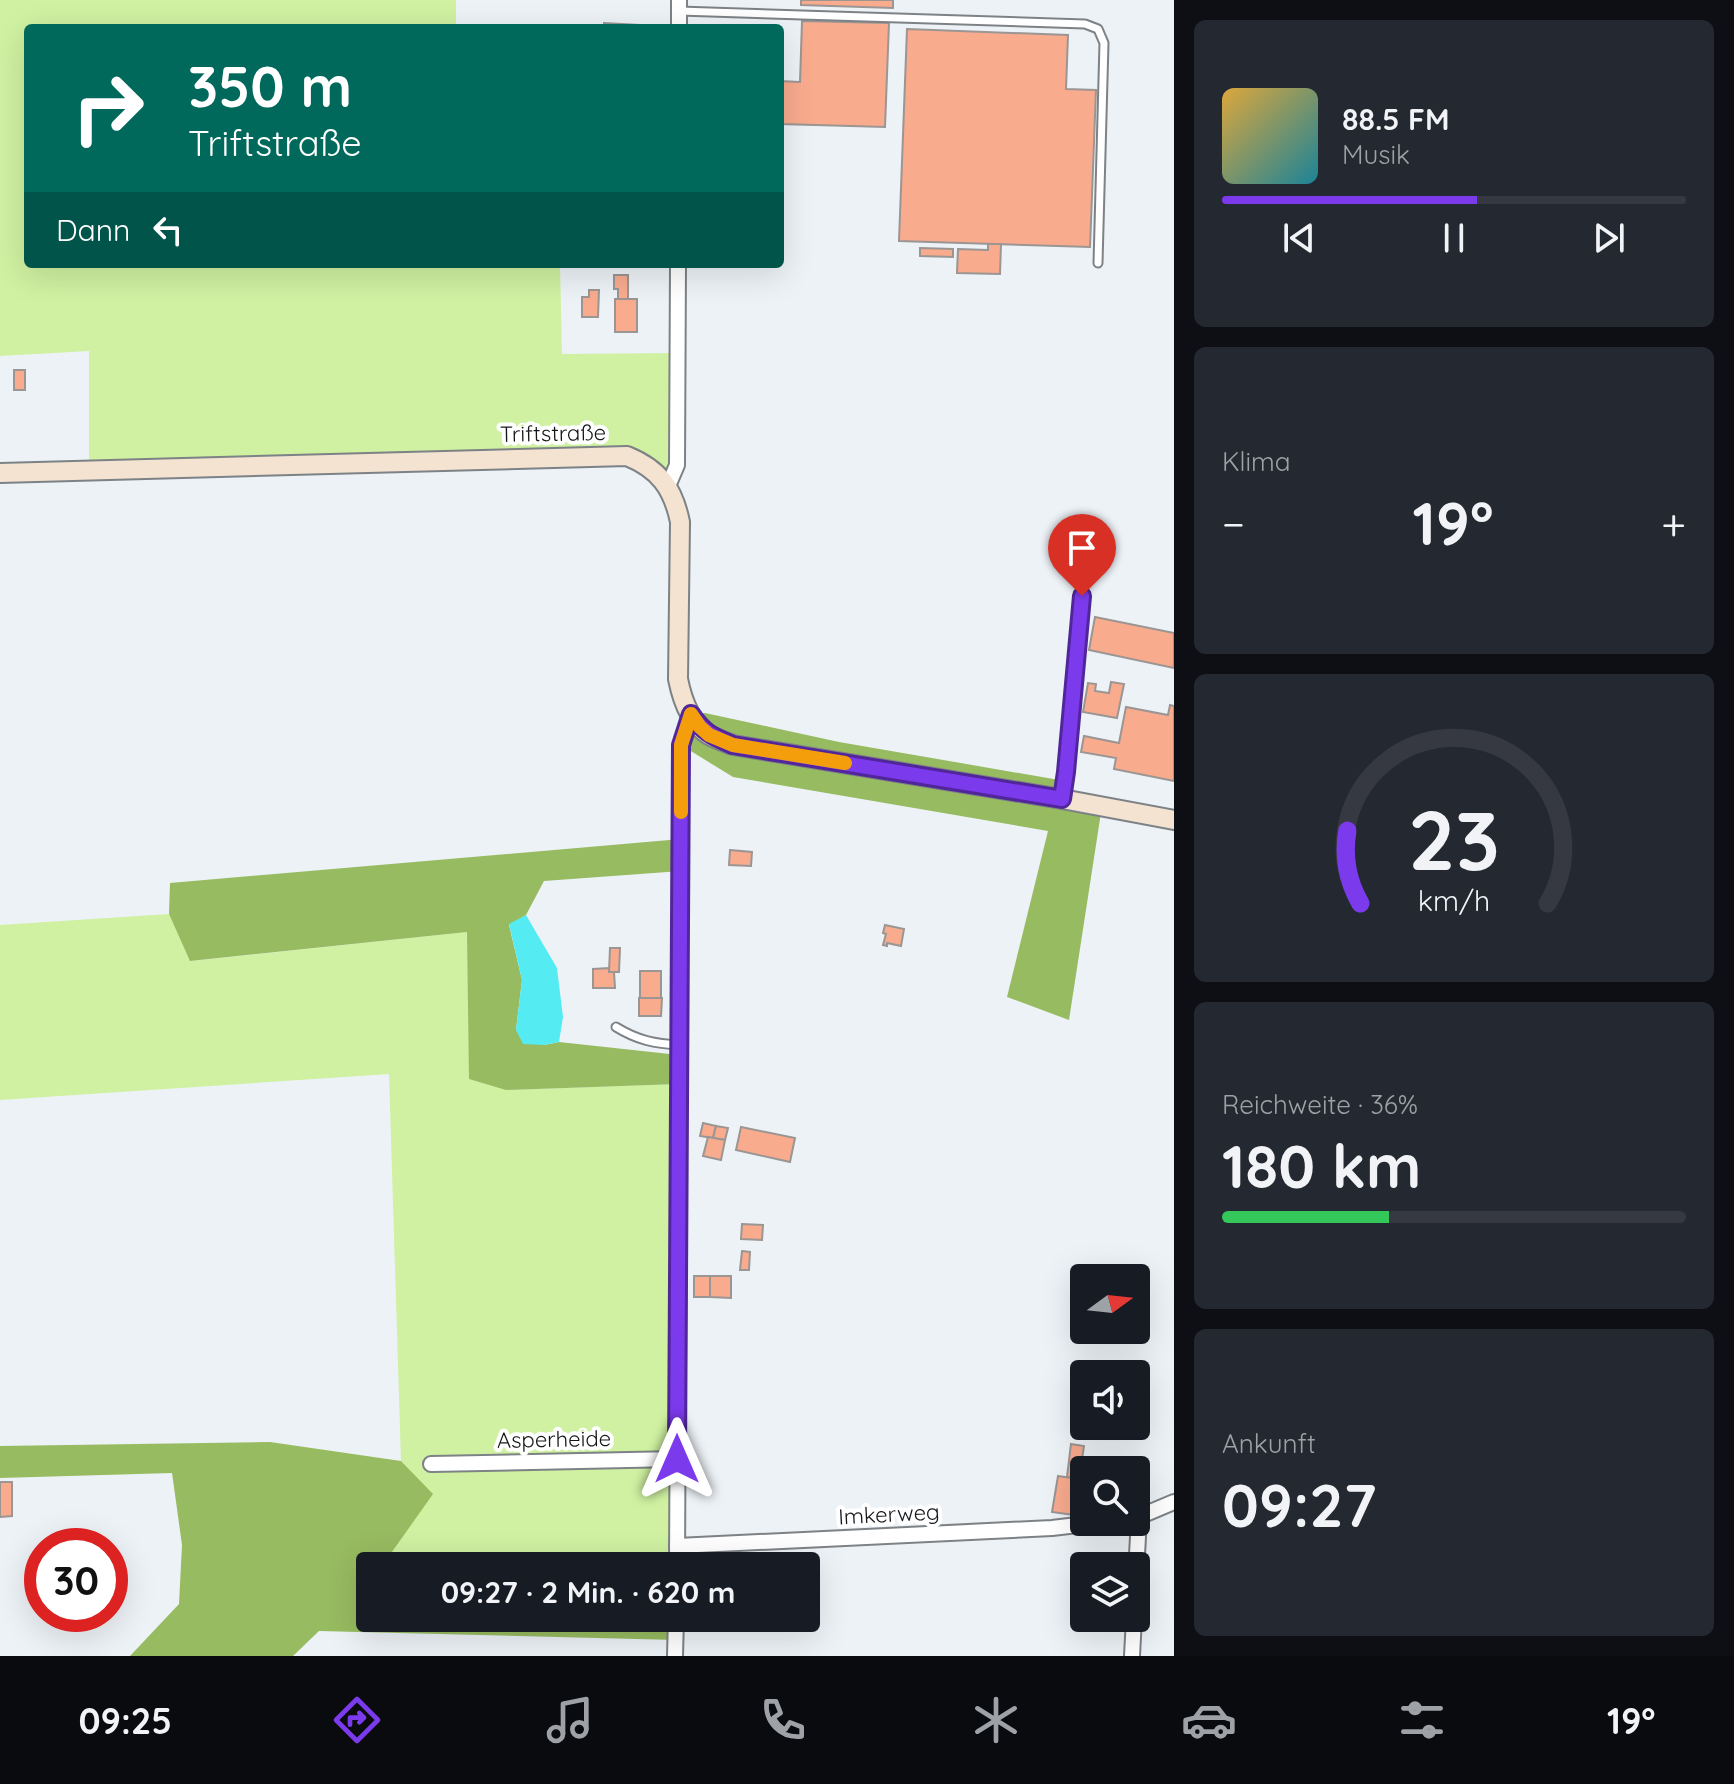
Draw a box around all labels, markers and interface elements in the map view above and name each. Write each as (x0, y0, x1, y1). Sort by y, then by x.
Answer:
text: 350 m (188, 51, 352, 121)
icon: right (56, 56, 160, 160)
text: 88.5 FM (1342, 100, 1449, 138)
text: Triftstraße (188, 120, 362, 165)
text: Musik (1342, 138, 1410, 171)
icon: left (146, 208, 190, 252)
text: Dann (56, 211, 130, 249)
icon: previous (1277, 216, 1321, 260)
icon: pause (1432, 216, 1476, 260)
icon: next (1587, 216, 1631, 260)
street label: Triftstraße (500, 418, 606, 448)
text: Klima (1222, 445, 1291, 478)
text: 19° (1413, 485, 1494, 560)
text: − (1222, 496, 1245, 551)
text: + (1661, 496, 1686, 551)
pin (1048, 514, 1116, 596)
icon: arrive (1060, 526, 1104, 570)
text: 23 (1408, 787, 1500, 891)
text: km/h (1418, 882, 1490, 918)
text: Reichweite · 36% (1222, 1088, 1418, 1121)
text: 180 km (1222, 1128, 1421, 1203)
north arrow (1070, 1264, 1150, 1344)
map controls (1070, 1264, 1150, 1632)
button: sound (1070, 1360, 1150, 1440)
position arrow (635, 1417, 719, 1501)
street label: Asperheide (497, 1424, 611, 1454)
text: Ankunft (1222, 1427, 1316, 1460)
button: search (1070, 1456, 1150, 1536)
text: 09:27 (1222, 1467, 1376, 1542)
street label: Imkerweg (838, 1497, 940, 1531)
speed limit sign: 30 (24, 1528, 128, 1632)
button: layers (1070, 1552, 1150, 1632)
text: 09:27 · 2 Min. · 620 m (441, 1573, 735, 1611)
icon: directions (329, 1692, 385, 1748)
icon: music (542, 1692, 598, 1748)
icon: phone (755, 1692, 811, 1748)
icon: climate (968, 1692, 1024, 1748)
icon: car (1181, 1692, 1237, 1748)
icon: filters (1394, 1692, 1450, 1748)
text: 09:25 (78, 1698, 172, 1743)
text: 19° (1607, 1698, 1655, 1743)

